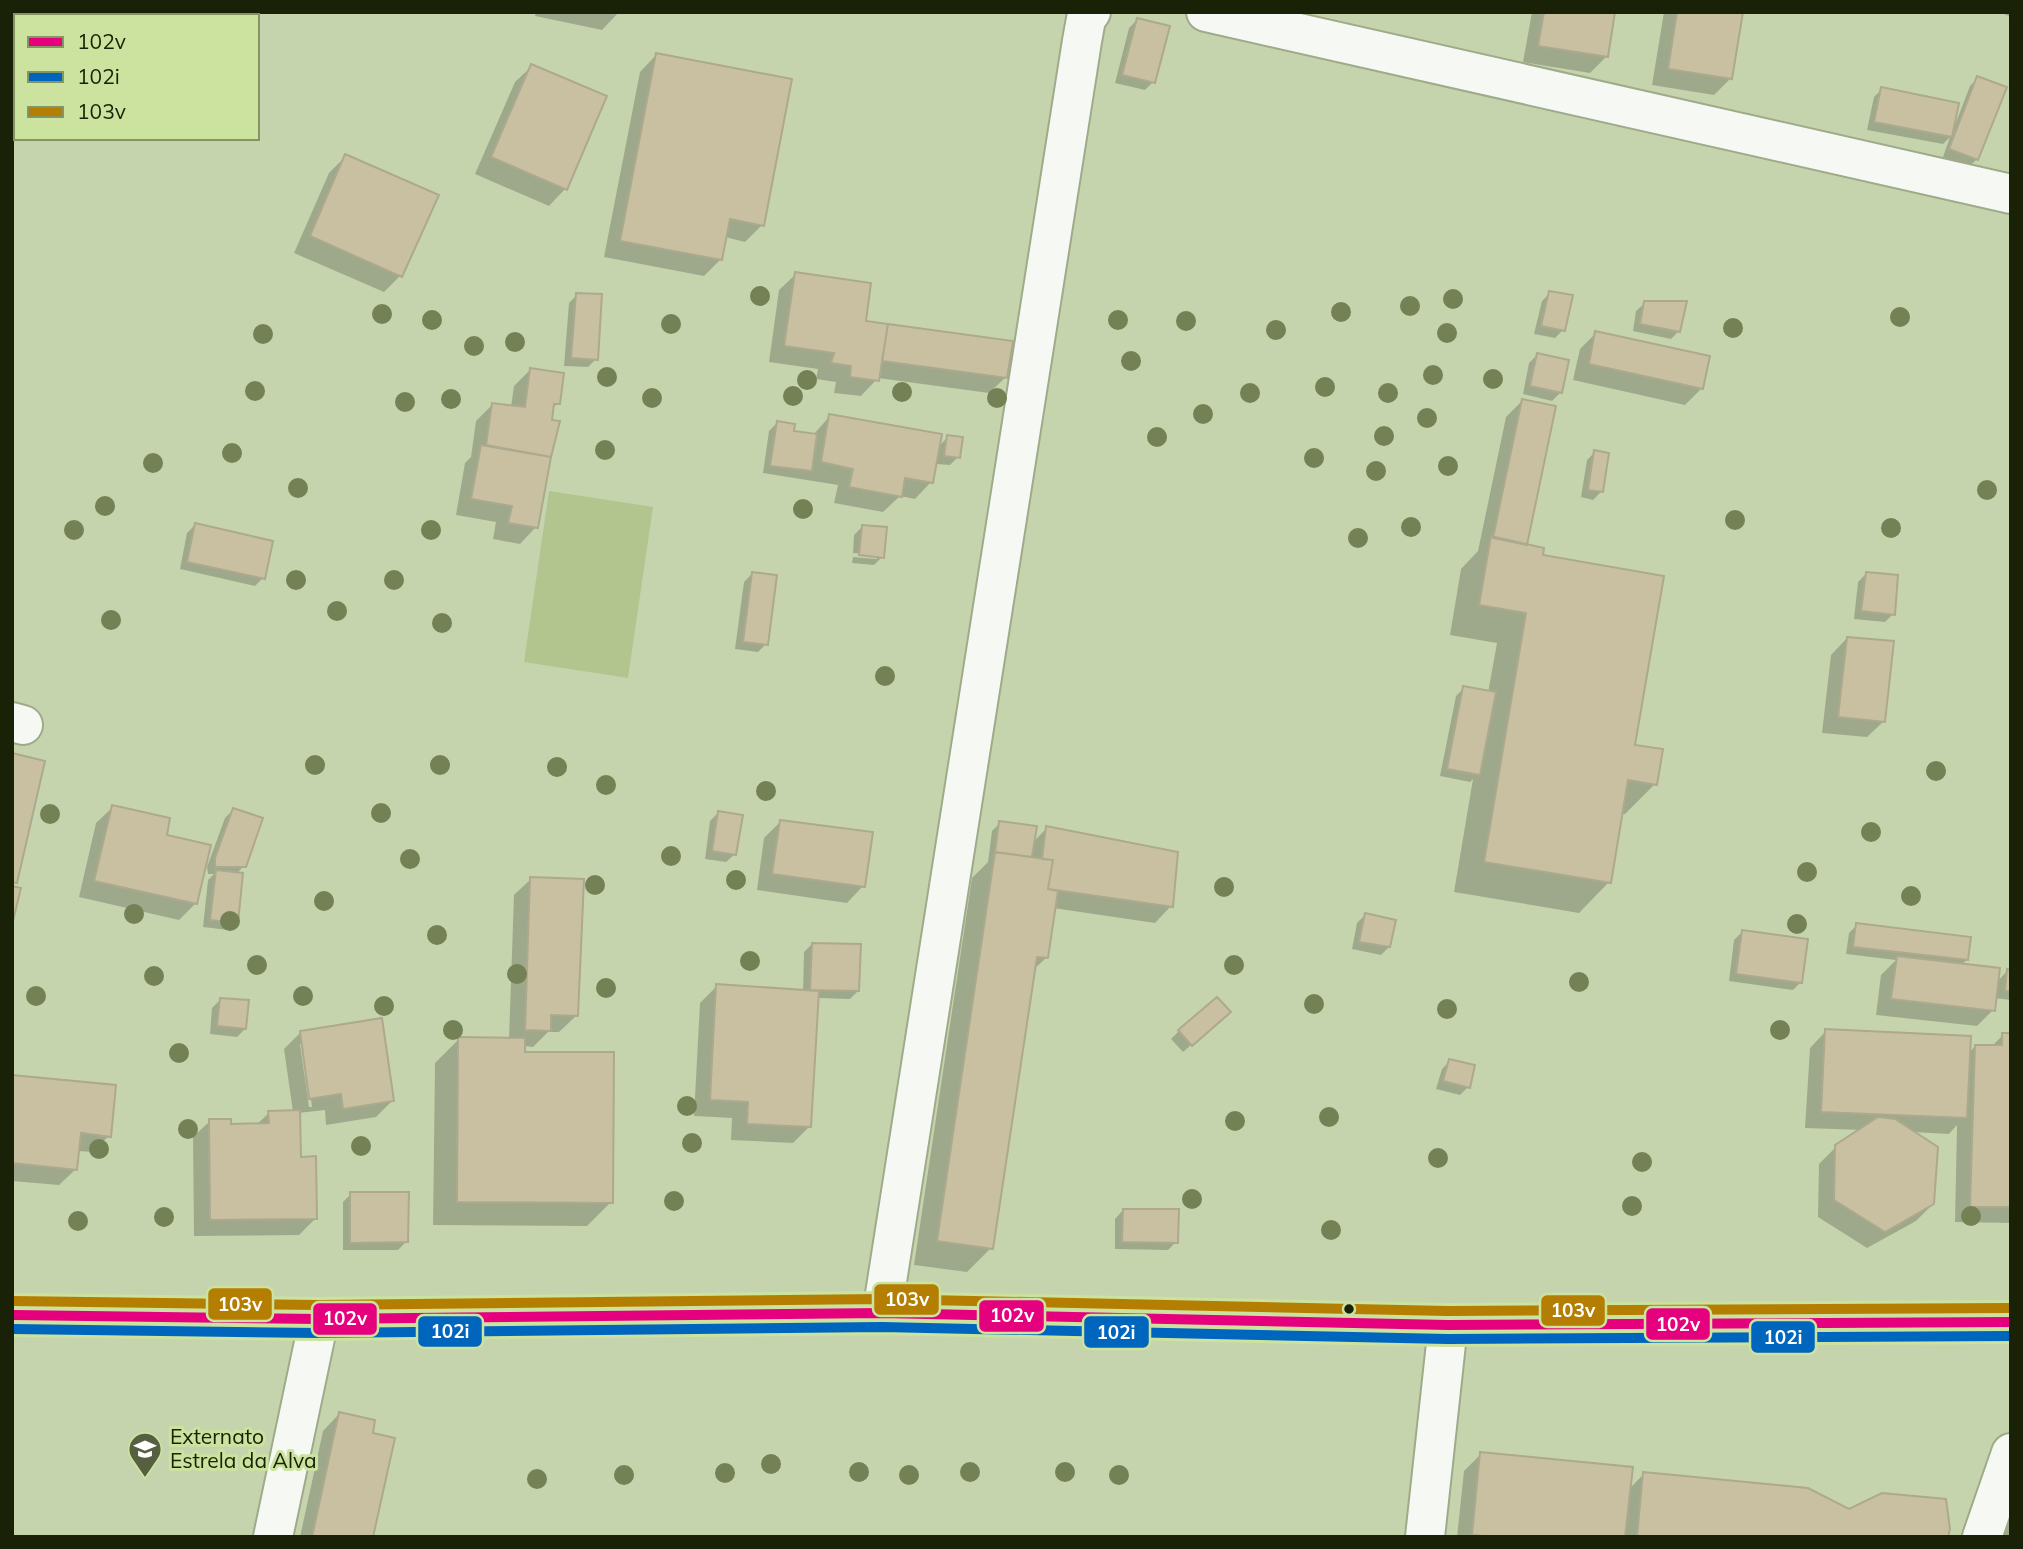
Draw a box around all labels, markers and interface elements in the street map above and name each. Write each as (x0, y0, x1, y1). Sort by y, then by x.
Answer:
legend (14, 14, 259, 140)
text: 102v (77, 28, 126, 54)
text: 102i (77, 63, 120, 89)
text: 103v (77, 98, 126, 124)
line badge: 103v (873, 1283, 940, 1316)
line badge: 103v (207, 1287, 273, 1321)
text: 103v (885, 1287, 930, 1311)
text: 103v (218, 1292, 263, 1316)
line badge: 103v (1540, 1294, 1606, 1327)
text: 103v (1551, 1298, 1596, 1322)
line badge: 102v (978, 1299, 1045, 1333)
line badge: 102v (312, 1302, 378, 1336)
unlabelled marker (1342, 1302, 1356, 1316)
text: 102v (990, 1303, 1035, 1327)
text: 102v (323, 1306, 368, 1330)
line badge: 102v (1645, 1307, 1711, 1341)
text: 102v (1656, 1312, 1701, 1336)
line badge: 102i (417, 1315, 483, 1348)
line badge: 102i (1083, 1315, 1150, 1349)
text: 102i (430, 1319, 470, 1343)
text: 102i (1096, 1320, 1136, 1344)
line badge: 102i (1750, 1320, 1816, 1354)
text: 102i (1763, 1325, 1803, 1349)
place label: Externato Estrela da Alva (170, 1423, 317, 1473)
school or university icon: Externato Estrela da Alva (126, 1430, 164, 1479)

